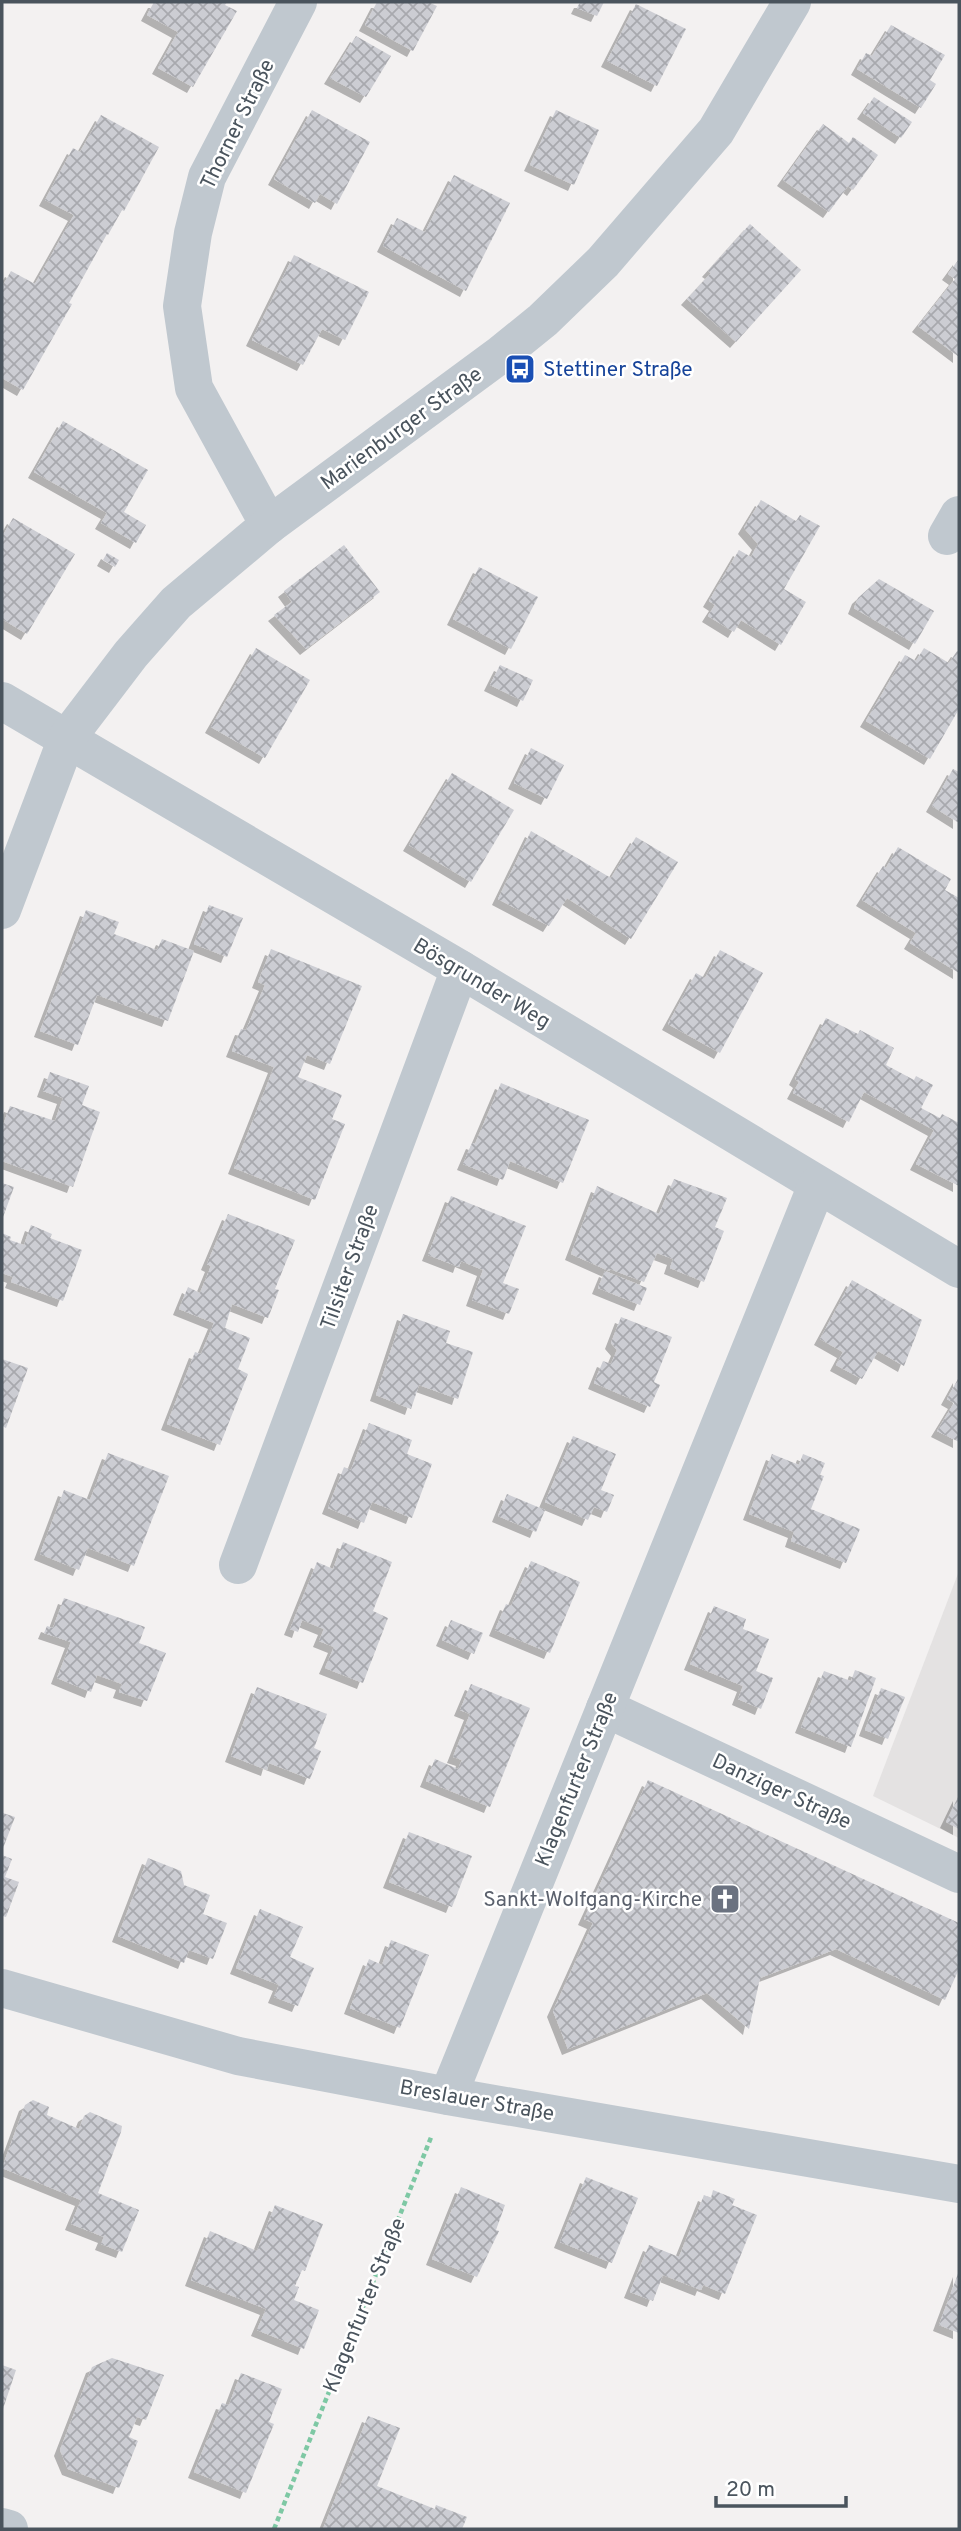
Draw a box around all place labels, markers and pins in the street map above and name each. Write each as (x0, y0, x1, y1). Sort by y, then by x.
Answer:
bus stop icon: Stettiner Straße (503, 352, 537, 386)
place label: Stettiner Straße (543, 357, 693, 384)
church icon: Sankt-Wolfgang-Kirche (708, 1882, 742, 1916)
place label: Sankt-Wolfgang-Kirche (483, 1887, 702, 1914)

